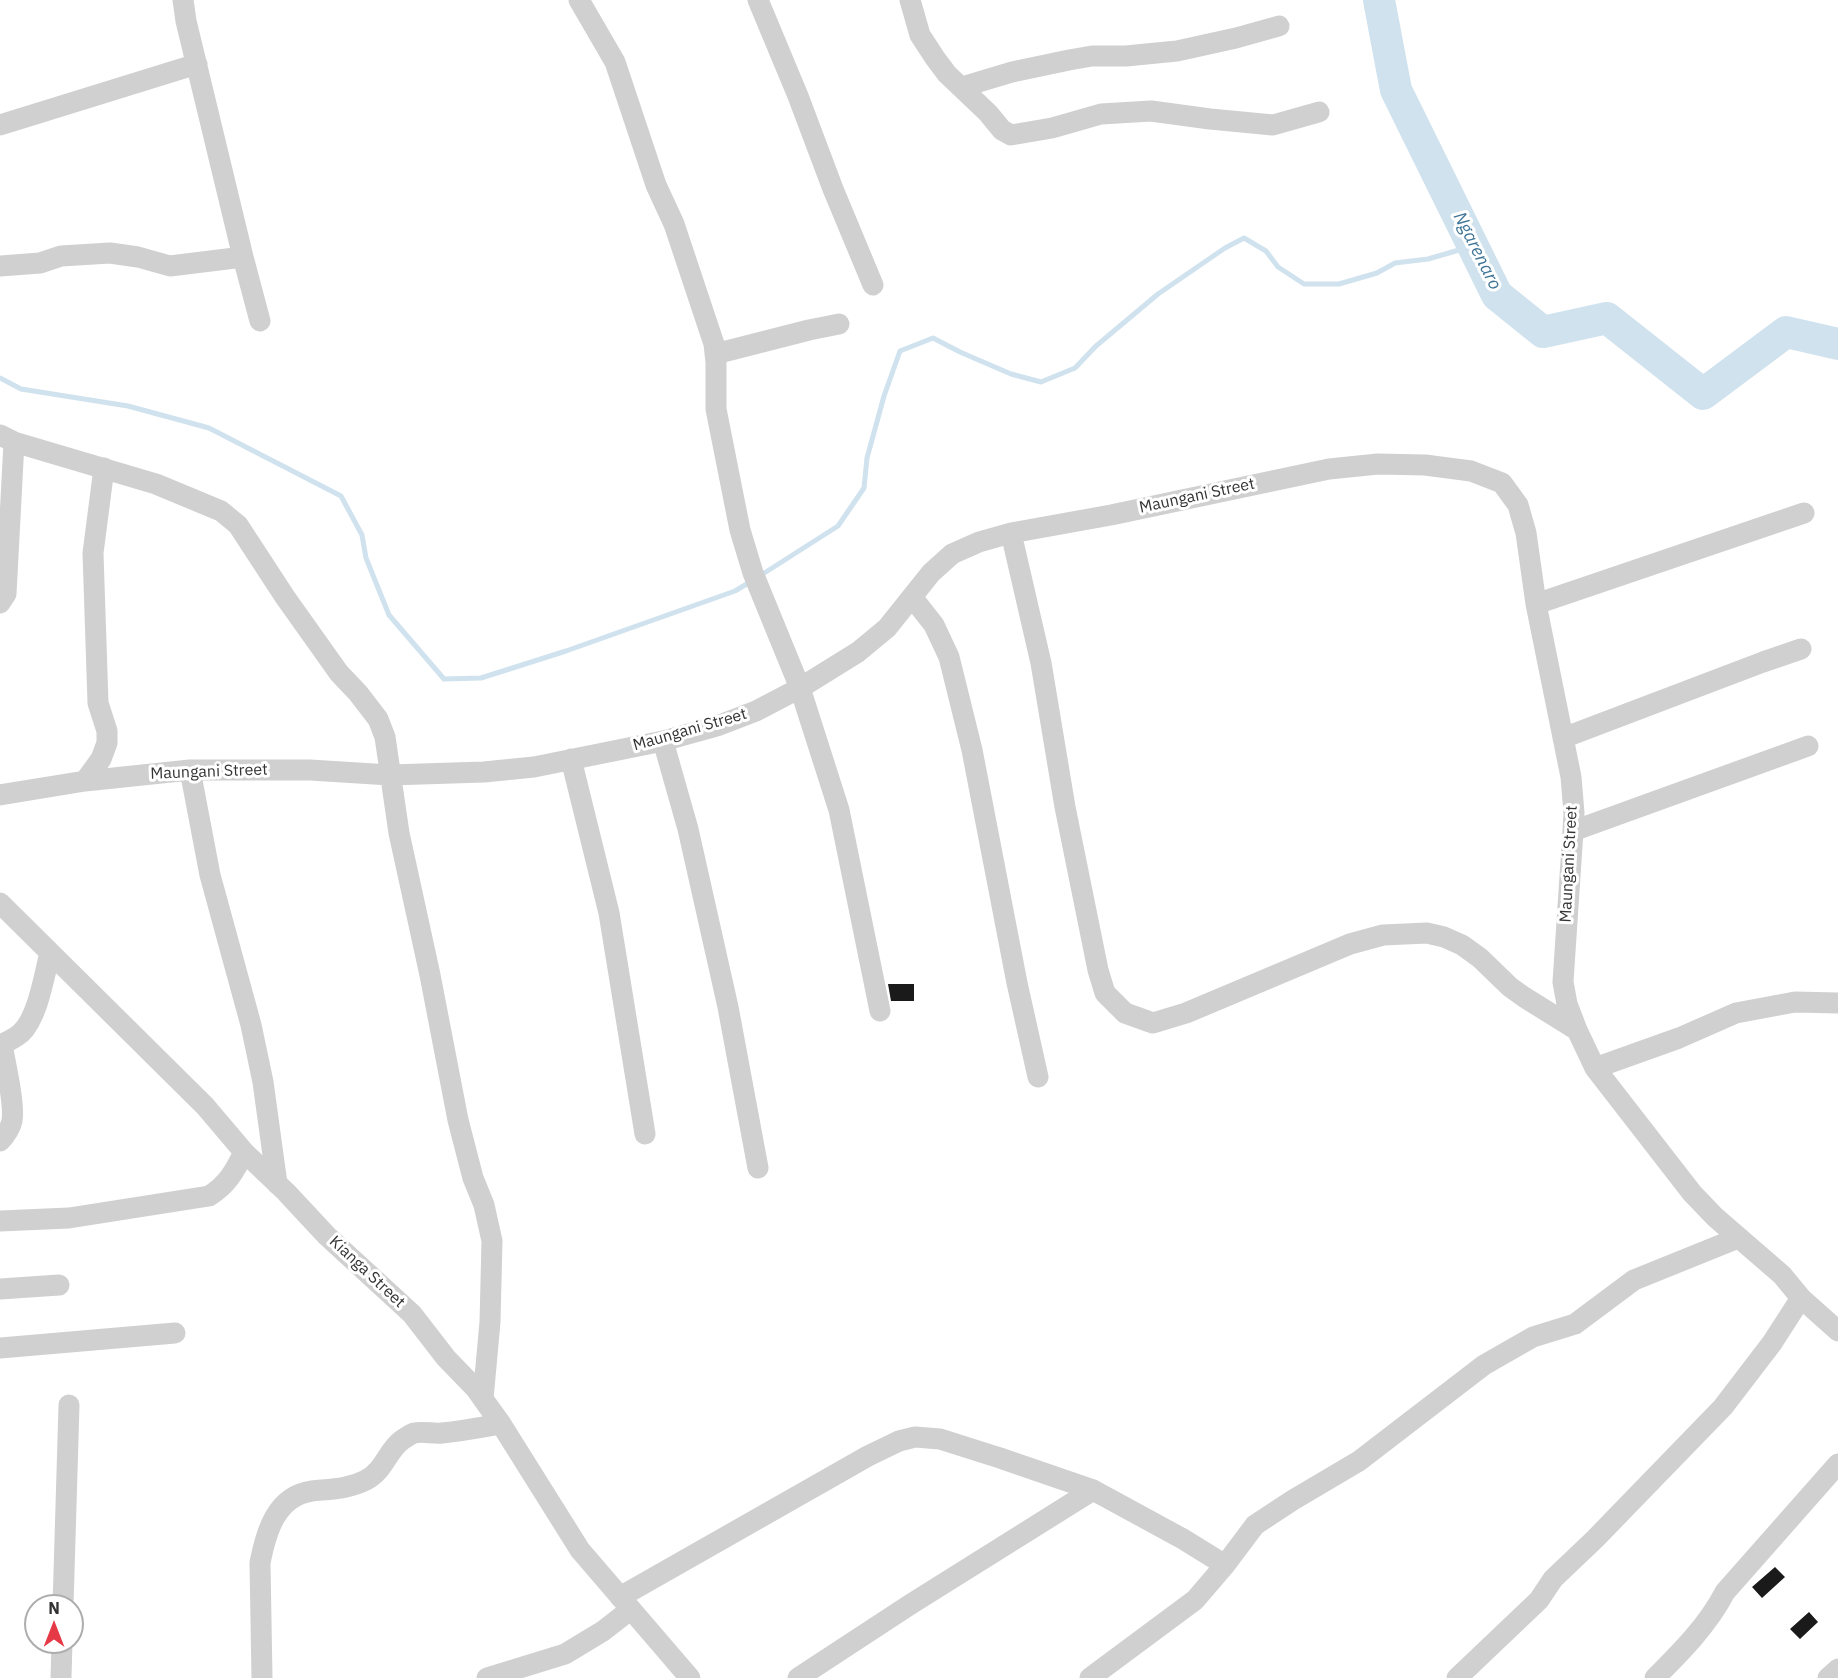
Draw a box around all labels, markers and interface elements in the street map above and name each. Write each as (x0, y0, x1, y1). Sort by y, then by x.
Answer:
water label: Ngarenaro (1448, 208, 1506, 294)
street label: Maungani Street (1138, 474, 1256, 518)
street label: Maungani Street (631, 705, 749, 755)
street label: Maungani Street (150, 760, 268, 784)
street label: Maungani Street (1556, 805, 1582, 923)
street label: Kianga Street (325, 1232, 409, 1312)
north arrow (24, 1594, 84, 1654)
text: N (48, 1598, 60, 1618)

